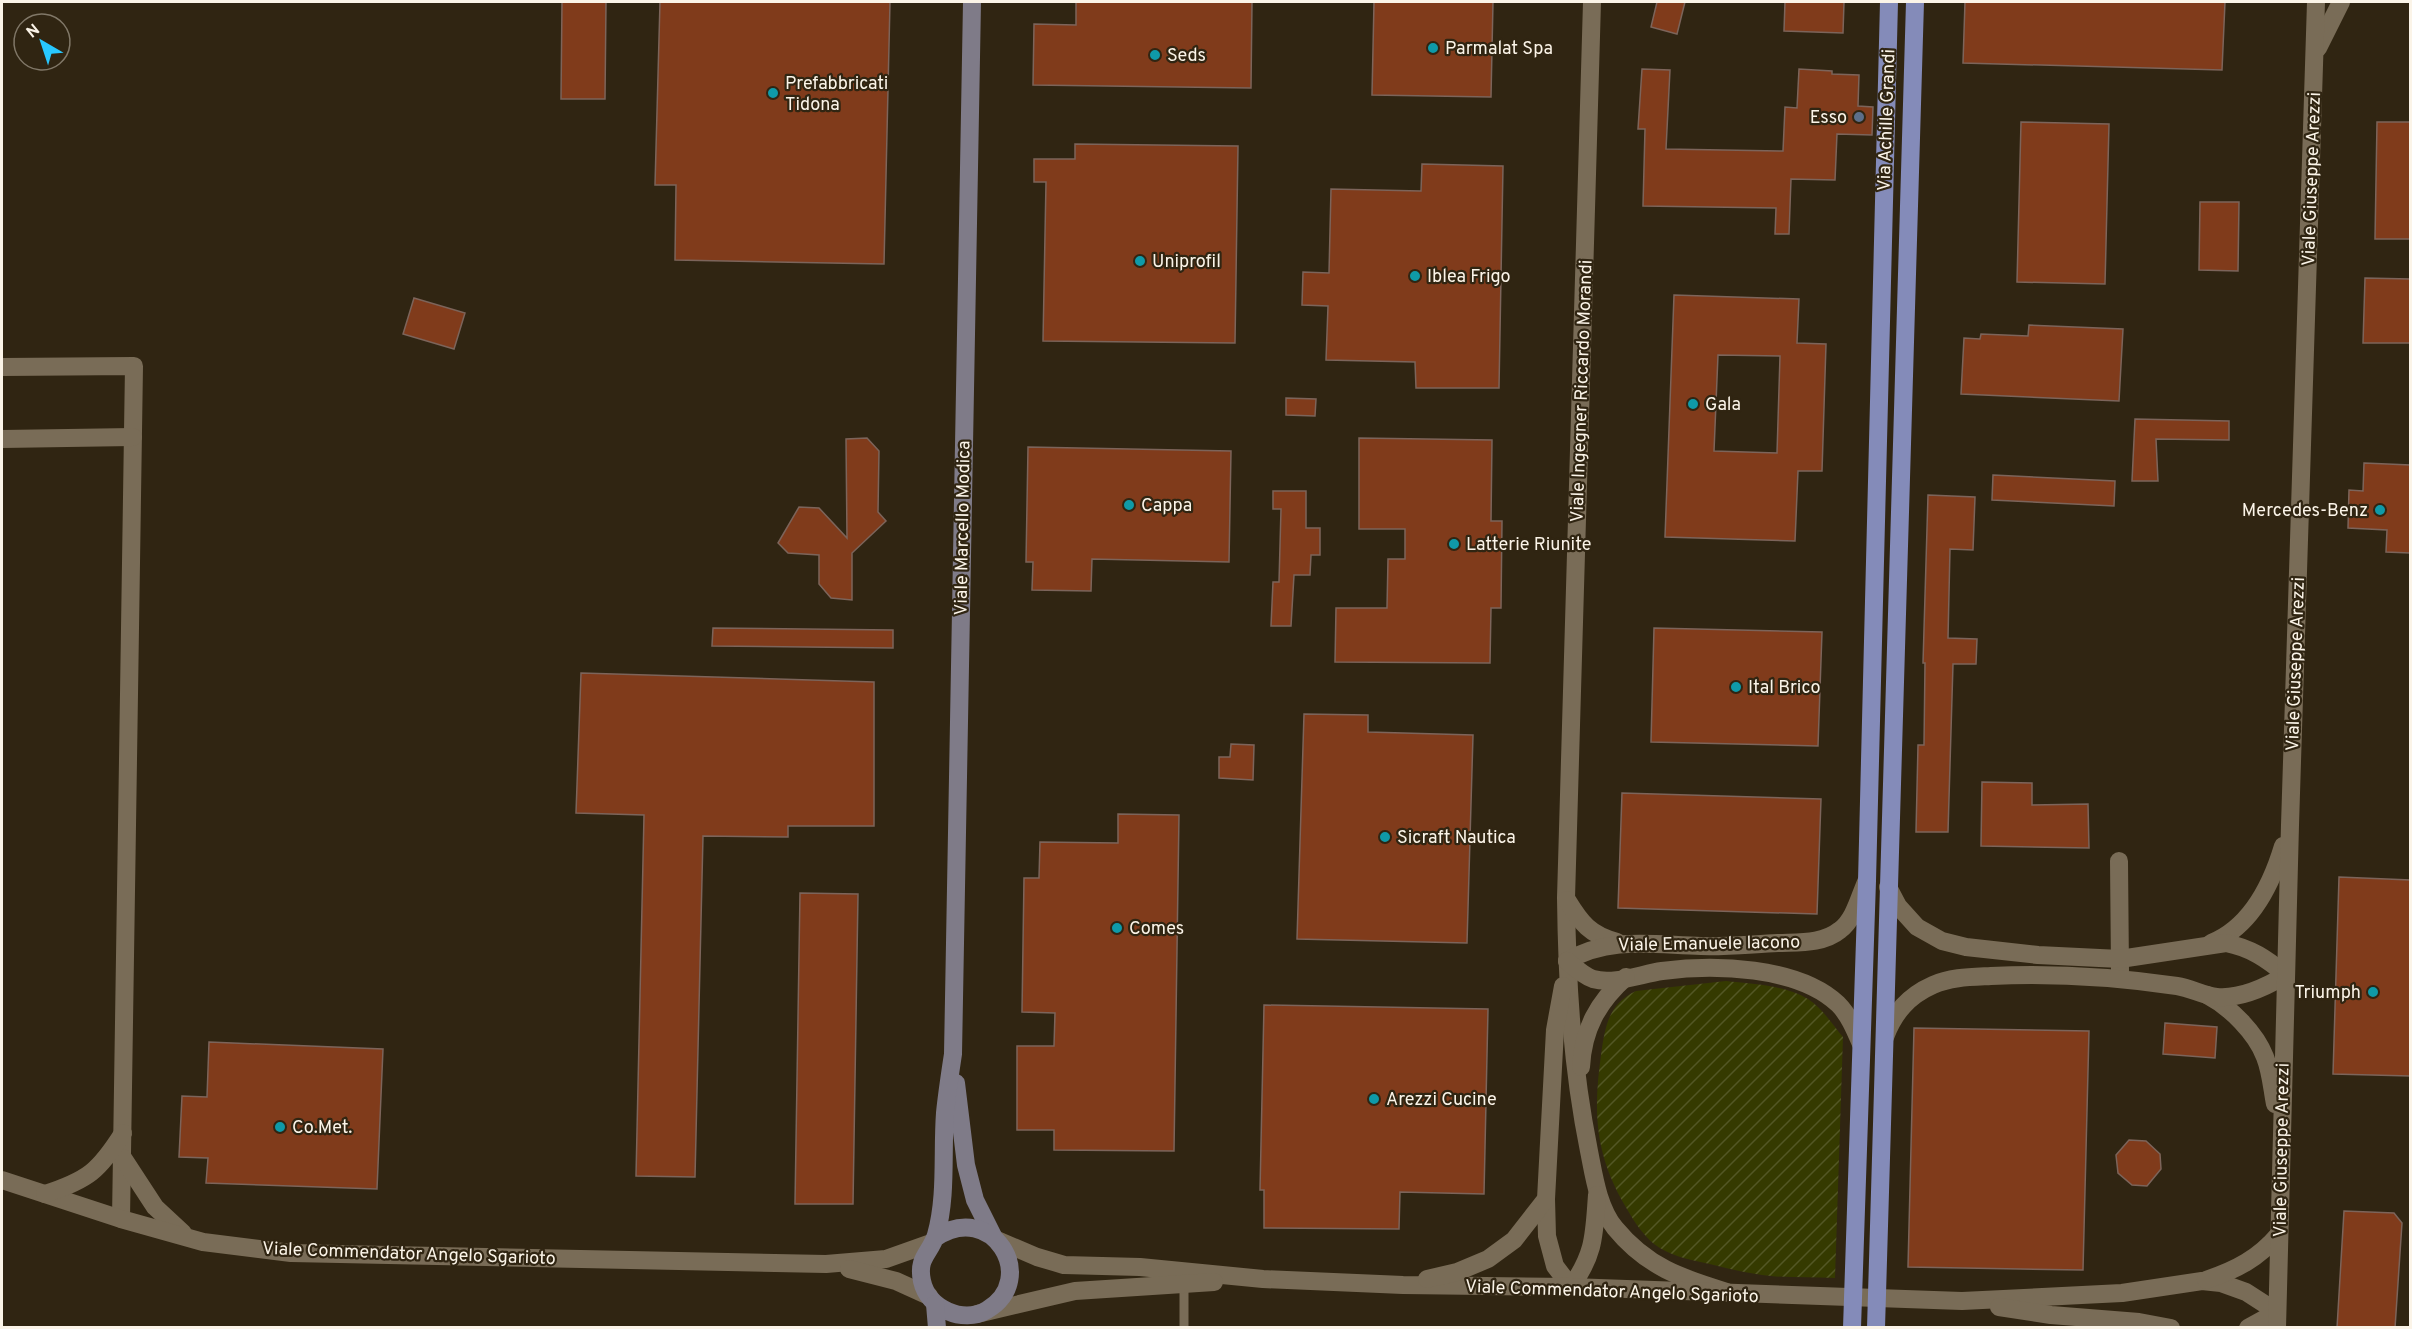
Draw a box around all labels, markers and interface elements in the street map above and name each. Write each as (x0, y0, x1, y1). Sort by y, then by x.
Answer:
north arrow (12, 12, 72, 72)
text: N (23, 21, 45, 43)
place label: Parmalat Spa (1445, 38, 1553, 61)
marker: Parmalat Spa (1426, 41, 1440, 55)
place label: Seds (1167, 45, 1206, 68)
marker: Seds (1148, 48, 1162, 62)
street label: Via Achille Grandi (1874, 49, 1901, 192)
place label: Prefabbricati Tidona (785, 73, 888, 117)
marker: Prefabbricati Tidona (766, 86, 780, 100)
street label: Viale Giuseppe Arezzi (2298, 92, 2327, 267)
place label: Esso (1810, 107, 1847, 130)
marker: Esso (1852, 110, 1866, 124)
place label: Uniprofil (1152, 251, 1221, 274)
marker: Uniprofil (1133, 254, 1147, 268)
street label: Viale Ingegner Riccardo Morandi (1566, 259, 1599, 523)
place label: Iblea Frigo (1427, 266, 1511, 289)
marker: Iblea Frigo (1408, 269, 1422, 283)
place label: Gala (1705, 394, 1741, 417)
marker: Gala (1686, 397, 1700, 411)
street label: Viale Marcello Modica (950, 440, 977, 616)
place label: Cappa (1141, 495, 1192, 518)
marker: Cappa (1122, 498, 1136, 512)
place label: Mercedes-Benz (2242, 500, 2368, 523)
marker: Mercedes-Benz (2373, 503, 2387, 517)
place label: Latterie Riunite (1466, 534, 1592, 557)
marker: Latterie Riunite (1447, 537, 1461, 551)
street label: Viale Giuseppe Arezzi (2282, 577, 2311, 752)
place label: Ital Brico (1748, 677, 1821, 700)
marker: Ital Brico (1729, 680, 1743, 694)
place label: Sicraft Nautica (1397, 827, 1516, 850)
marker: Sicraft Nautica (1378, 830, 1392, 844)
place label: Comes (1129, 918, 1184, 941)
marker: Comes (1110, 921, 1124, 935)
street label: Viale Emanuele Iacono (1618, 931, 1800, 958)
place label: Triumph (2295, 982, 2361, 1005)
marker: Triumph (2366, 985, 2380, 999)
street label: Viale Giuseppe Arezzi (2269, 1063, 2296, 1237)
place label: Arezzi Cucine (1386, 1089, 1497, 1112)
marker: Arezzi Cucine (1367, 1092, 1381, 1106)
place label: Co.Met. (292, 1117, 352, 1140)
marker: Co.Met. (273, 1120, 287, 1134)
street label: Viale Commendator Angelo Sgarioto (262, 1238, 556, 1271)
street label: Viale Commendator Angelo Sgarioto (1465, 1276, 1759, 1309)

